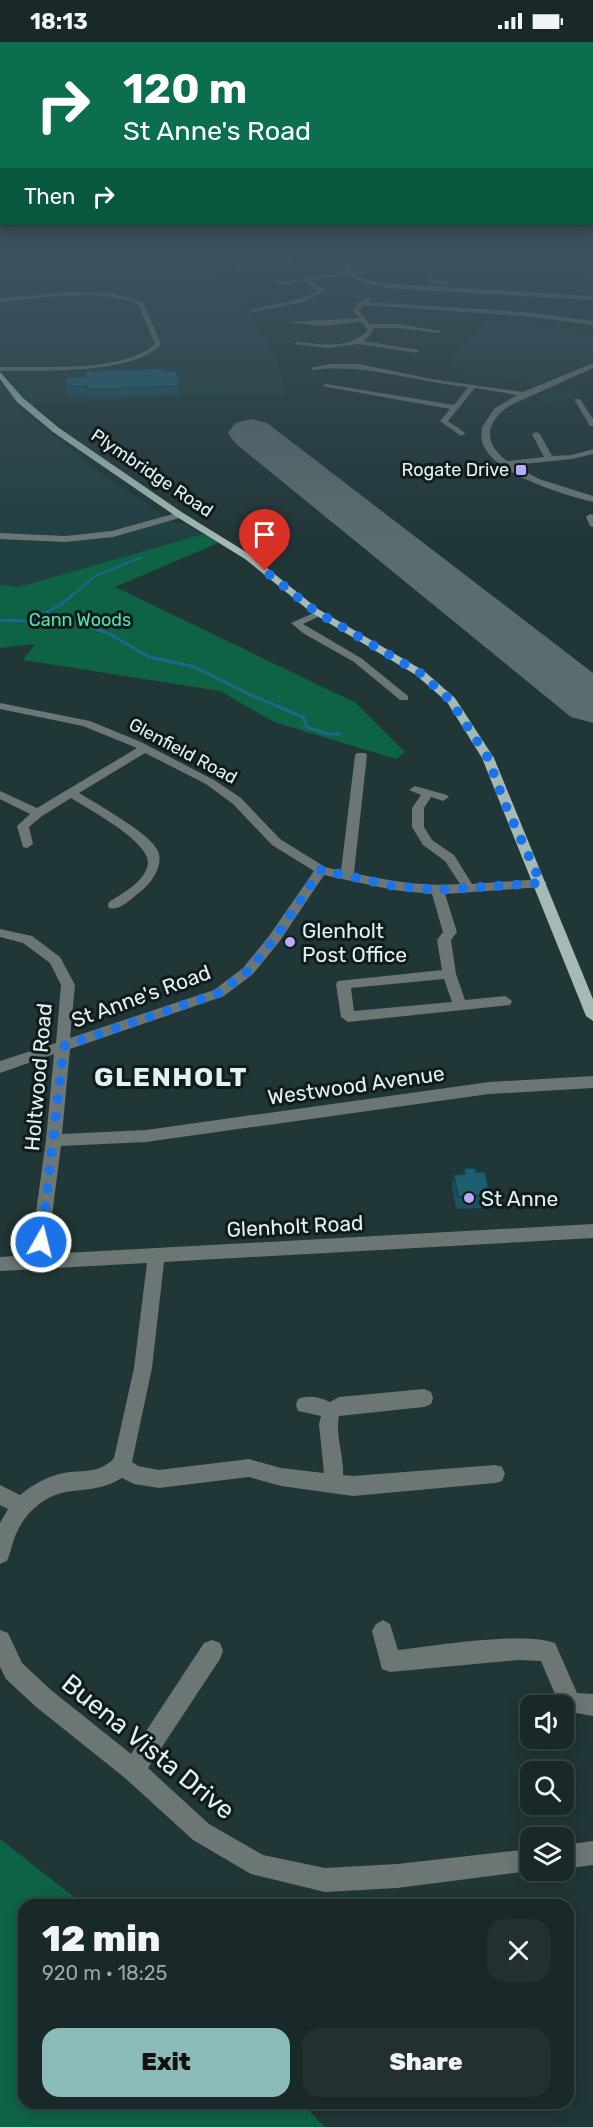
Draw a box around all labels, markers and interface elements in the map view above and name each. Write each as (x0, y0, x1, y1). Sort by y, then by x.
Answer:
text: 18:13 (30, 8, 88, 35)
text: 120 m (123, 64, 247, 114)
icon: right (24, 66, 102, 144)
text: St Anne's Road (123, 115, 311, 147)
icon: right (87, 180, 120, 213)
text: Then (24, 183, 75, 210)
street label: Plymbridge Road (87, 424, 217, 522)
place label: Rogate Drive (402, 459, 509, 481)
marker: Rogate Drive (514, 463, 528, 477)
pin (239, 509, 290, 571)
icon: arrive (248, 518, 281, 551)
park label: Cann Woods (29, 609, 131, 631)
street label: Glenfield Road (125, 713, 241, 789)
place label: Glenholt Post Office (302, 918, 407, 967)
marker: Glenholt Post Office (283, 935, 297, 949)
street label: St Anne's Road (68, 959, 214, 1033)
street label: Holtwood Road (19, 1002, 57, 1152)
street label: Westwood Avenue (266, 1060, 446, 1110)
district label: GLENHOLT (94, 1061, 248, 1093)
place label: St Anne (481, 1186, 558, 1211)
marker: St Anne (462, 1191, 476, 1205)
position arrow (9, 1210, 73, 1274)
street label: Glenholt Road (226, 1210, 364, 1242)
street label: Buena Vista Drive (55, 1668, 241, 1826)
map controls (520, 1695, 574, 1881)
button: sound (520, 1695, 574, 1749)
button: search (520, 1761, 574, 1815)
button: layers (520, 1827, 574, 1881)
text: 12 min (42, 1917, 161, 1960)
button: close (487, 1919, 550, 1982)
text: 920 m · 18:25 (42, 1961, 167, 1985)
button: Exit (42, 2028, 290, 2097)
button: Share (302, 2028, 550, 2097)

